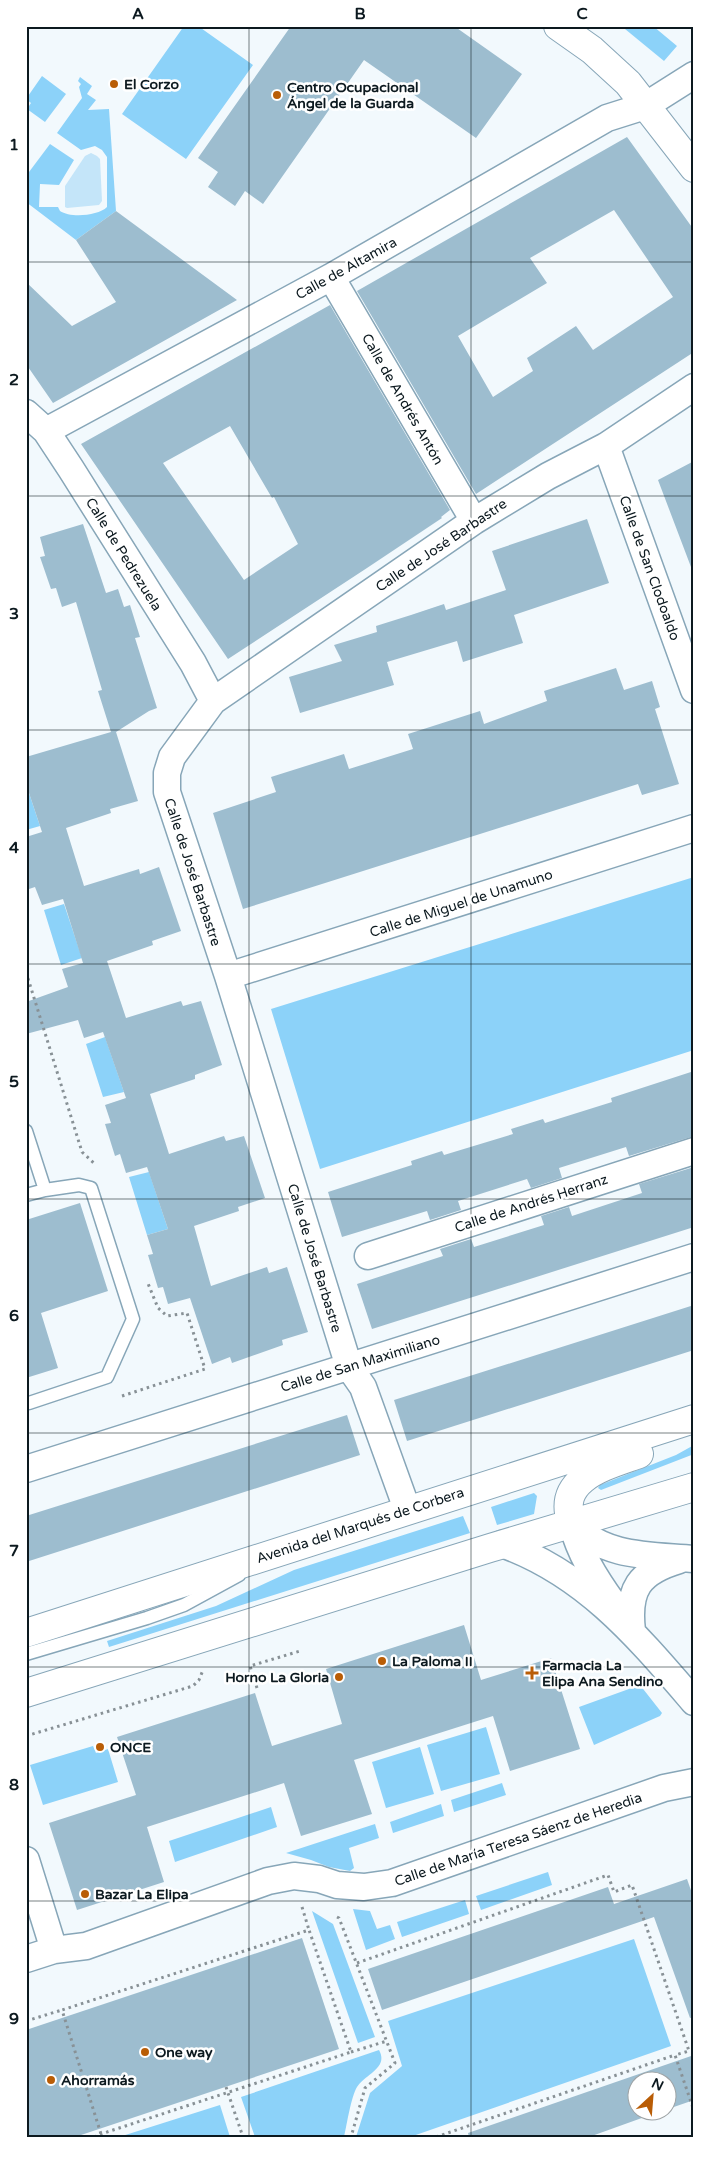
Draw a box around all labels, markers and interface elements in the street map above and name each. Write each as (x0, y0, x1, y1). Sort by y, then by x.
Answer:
text: A (132, 4, 144, 24)
text: B (354, 4, 366, 24)
text: C (576, 4, 588, 24)
place label: El Corzo (124, 76, 179, 93)
marker: El Corzo (108, 78, 120, 90)
place label: Centro Ocupacional Ángel de la Guarda (287, 79, 419, 112)
marker: Centro Ocupacional Ángel de la Guarda (271, 89, 283, 101)
text: 1 (9, 135, 19, 155)
street label: Calle de Altamira (293, 234, 400, 303)
street label: Calle de Andrés Antón (358, 331, 447, 468)
text: 2 (9, 370, 19, 390)
street label: Calle de San Clodoaldo (615, 493, 684, 643)
street label: Calle de Pedrezuela (82, 494, 165, 614)
street label: Calle de José Barbastre (372, 495, 510, 596)
text: 3 (9, 604, 19, 624)
street label: Calle de José Barbastre (161, 796, 225, 948)
text: 4 (9, 838, 19, 858)
street label: Calle de Miguel de Unamuno (368, 866, 555, 941)
text: 5 (9, 1072, 19, 1092)
street label: Calle de Andrés Herranz (452, 1171, 610, 1236)
street label: Calle de José Barbastre (284, 1182, 345, 1335)
text: 6 (9, 1306, 19, 1326)
street label: Calle de San Maximiliano (278, 1331, 442, 1396)
street label: Avenida del Marqués de Corbera (254, 1484, 466, 1567)
text: 7 (9, 1541, 19, 1561)
place label: La Paloma II (392, 1653, 473, 1670)
marker: La Paloma II (376, 1655, 388, 1667)
place label: Farmacia La Elipa Ana Sendino (542, 1657, 664, 1690)
marker: Farmacia La Elipa Ana Sendino (526, 1667, 538, 1679)
place label: Horno La Gloria (225, 1669, 329, 1686)
marker: Horno La Gloria (333, 1671, 345, 1683)
place label: ONCE (110, 1739, 151, 1756)
marker: ONCE (94, 1741, 106, 1753)
text: 8 (9, 1775, 19, 1795)
street label: Calle de María Teresa Sáenz de Heredia (392, 1789, 644, 1890)
place label: Bazar La Elipa (95, 1886, 189, 1903)
marker: Bazar La Elipa (79, 1888, 91, 1900)
text: 9 (9, 2009, 19, 2029)
place label: One way (155, 2044, 213, 2061)
marker: One way (139, 2046, 151, 2058)
north arrow (628, 2070, 678, 2120)
place label: Ahorramás (61, 2072, 135, 2089)
marker: Ahorramás (45, 2074, 57, 2086)
text: N (649, 2075, 666, 2095)

